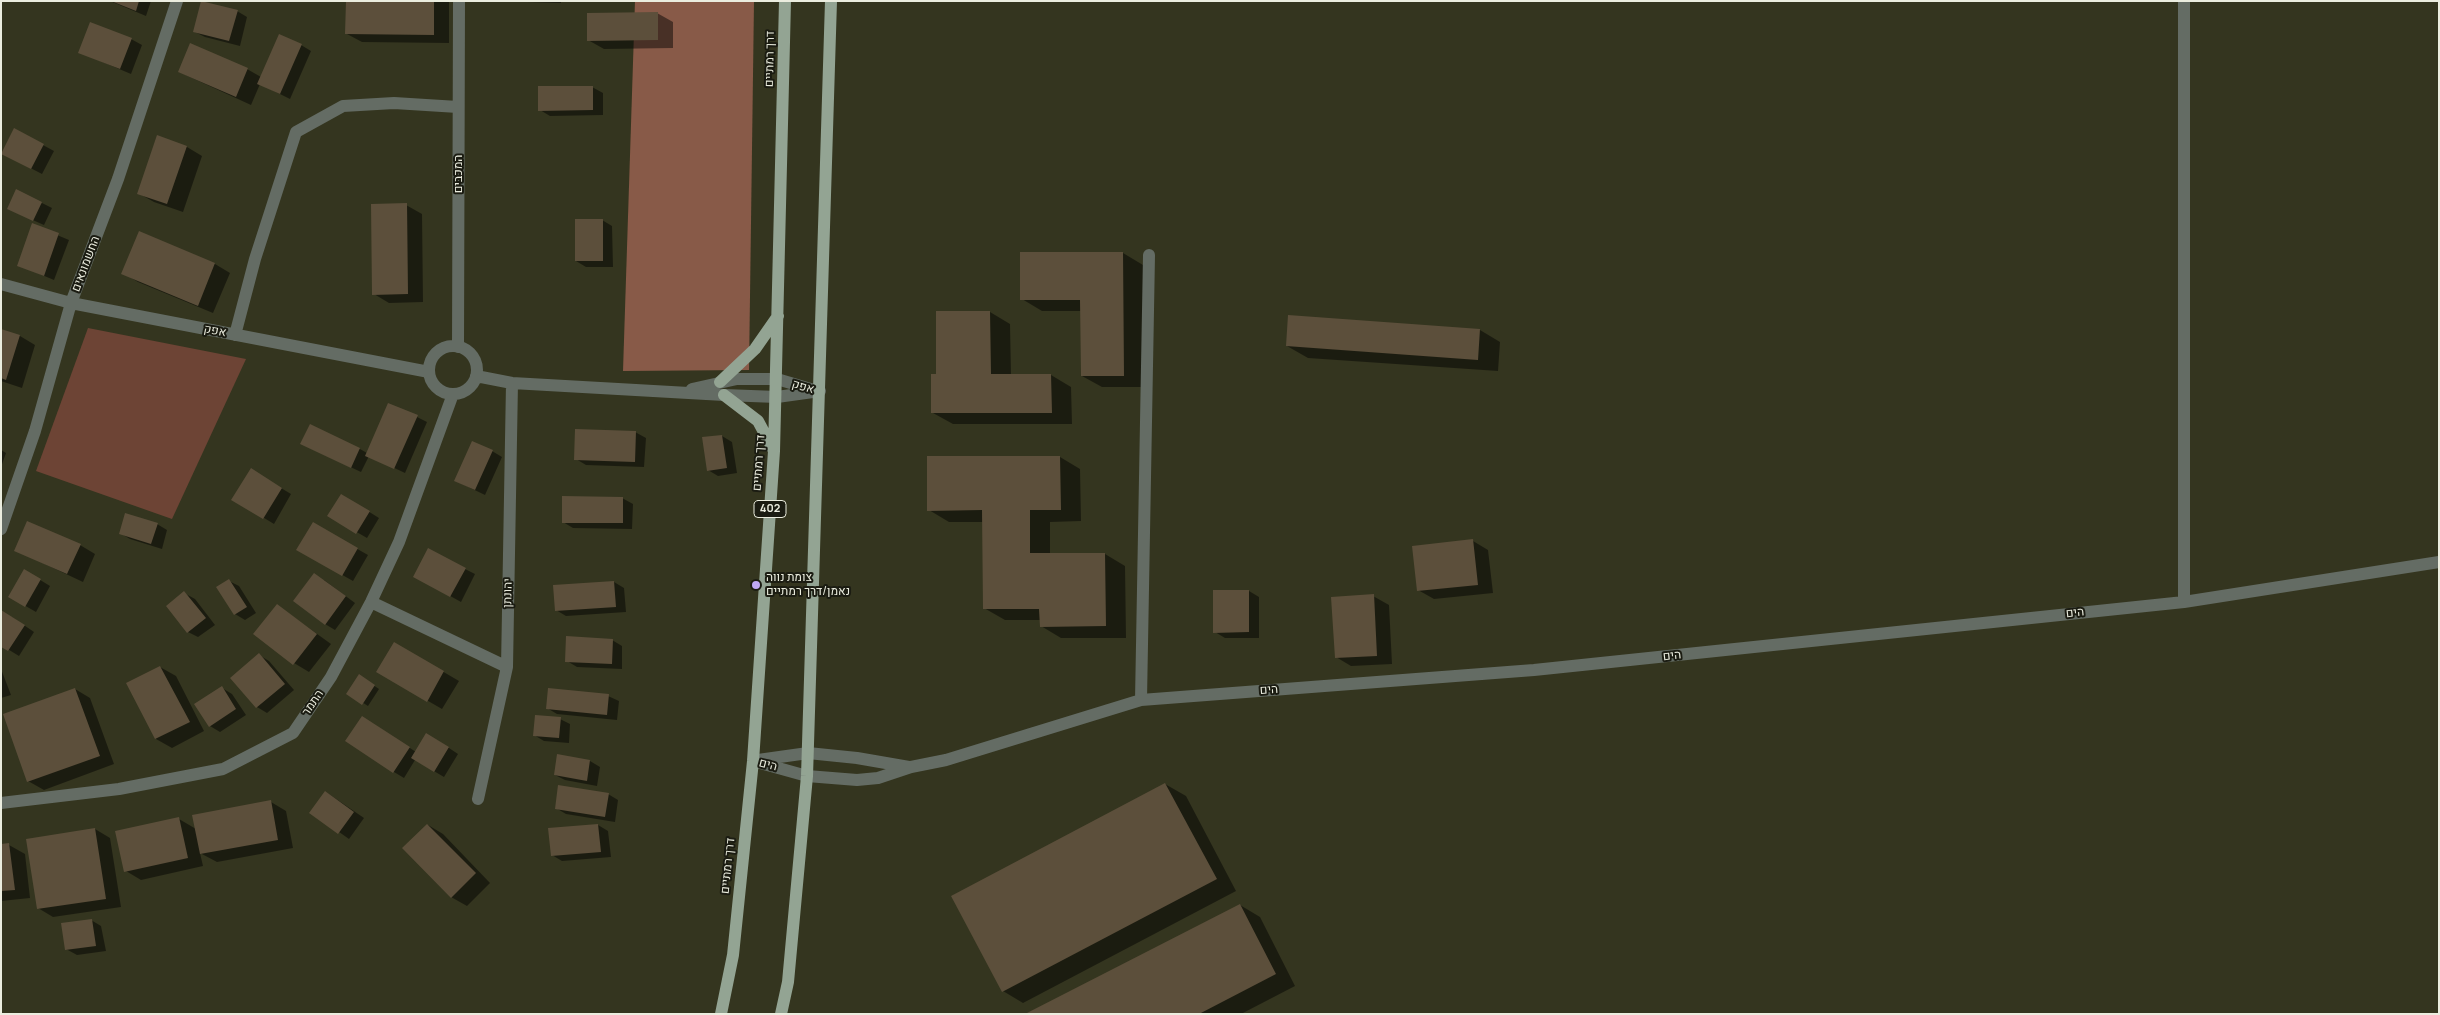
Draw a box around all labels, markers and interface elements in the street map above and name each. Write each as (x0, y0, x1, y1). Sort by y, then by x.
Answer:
street label: דרך רמתיים (762, 31, 778, 87)
street label: המכבים (452, 155, 466, 193)
street label: החשמונאים (69, 234, 103, 294)
street label: אפק (202, 322, 228, 340)
street label: אפק (790, 377, 816, 397)
street label: דרך רמתיים (750, 434, 768, 492)
road number: 402 (754, 500, 786, 518)
place label: צומת נווה נאמן/דרך רמתיים (766, 571, 850, 599)
street label: יהונתן (501, 578, 515, 608)
marker: צומת נווה נאמן/דרך רמתיים (750, 579, 762, 591)
street label: הים (2065, 605, 2085, 621)
street label: הים (1662, 648, 1682, 664)
street label: הים (1259, 682, 1279, 698)
street label: התמר (299, 687, 327, 719)
street label: הים (757, 756, 779, 774)
street label: דרך רמתיים (718, 837, 738, 895)

